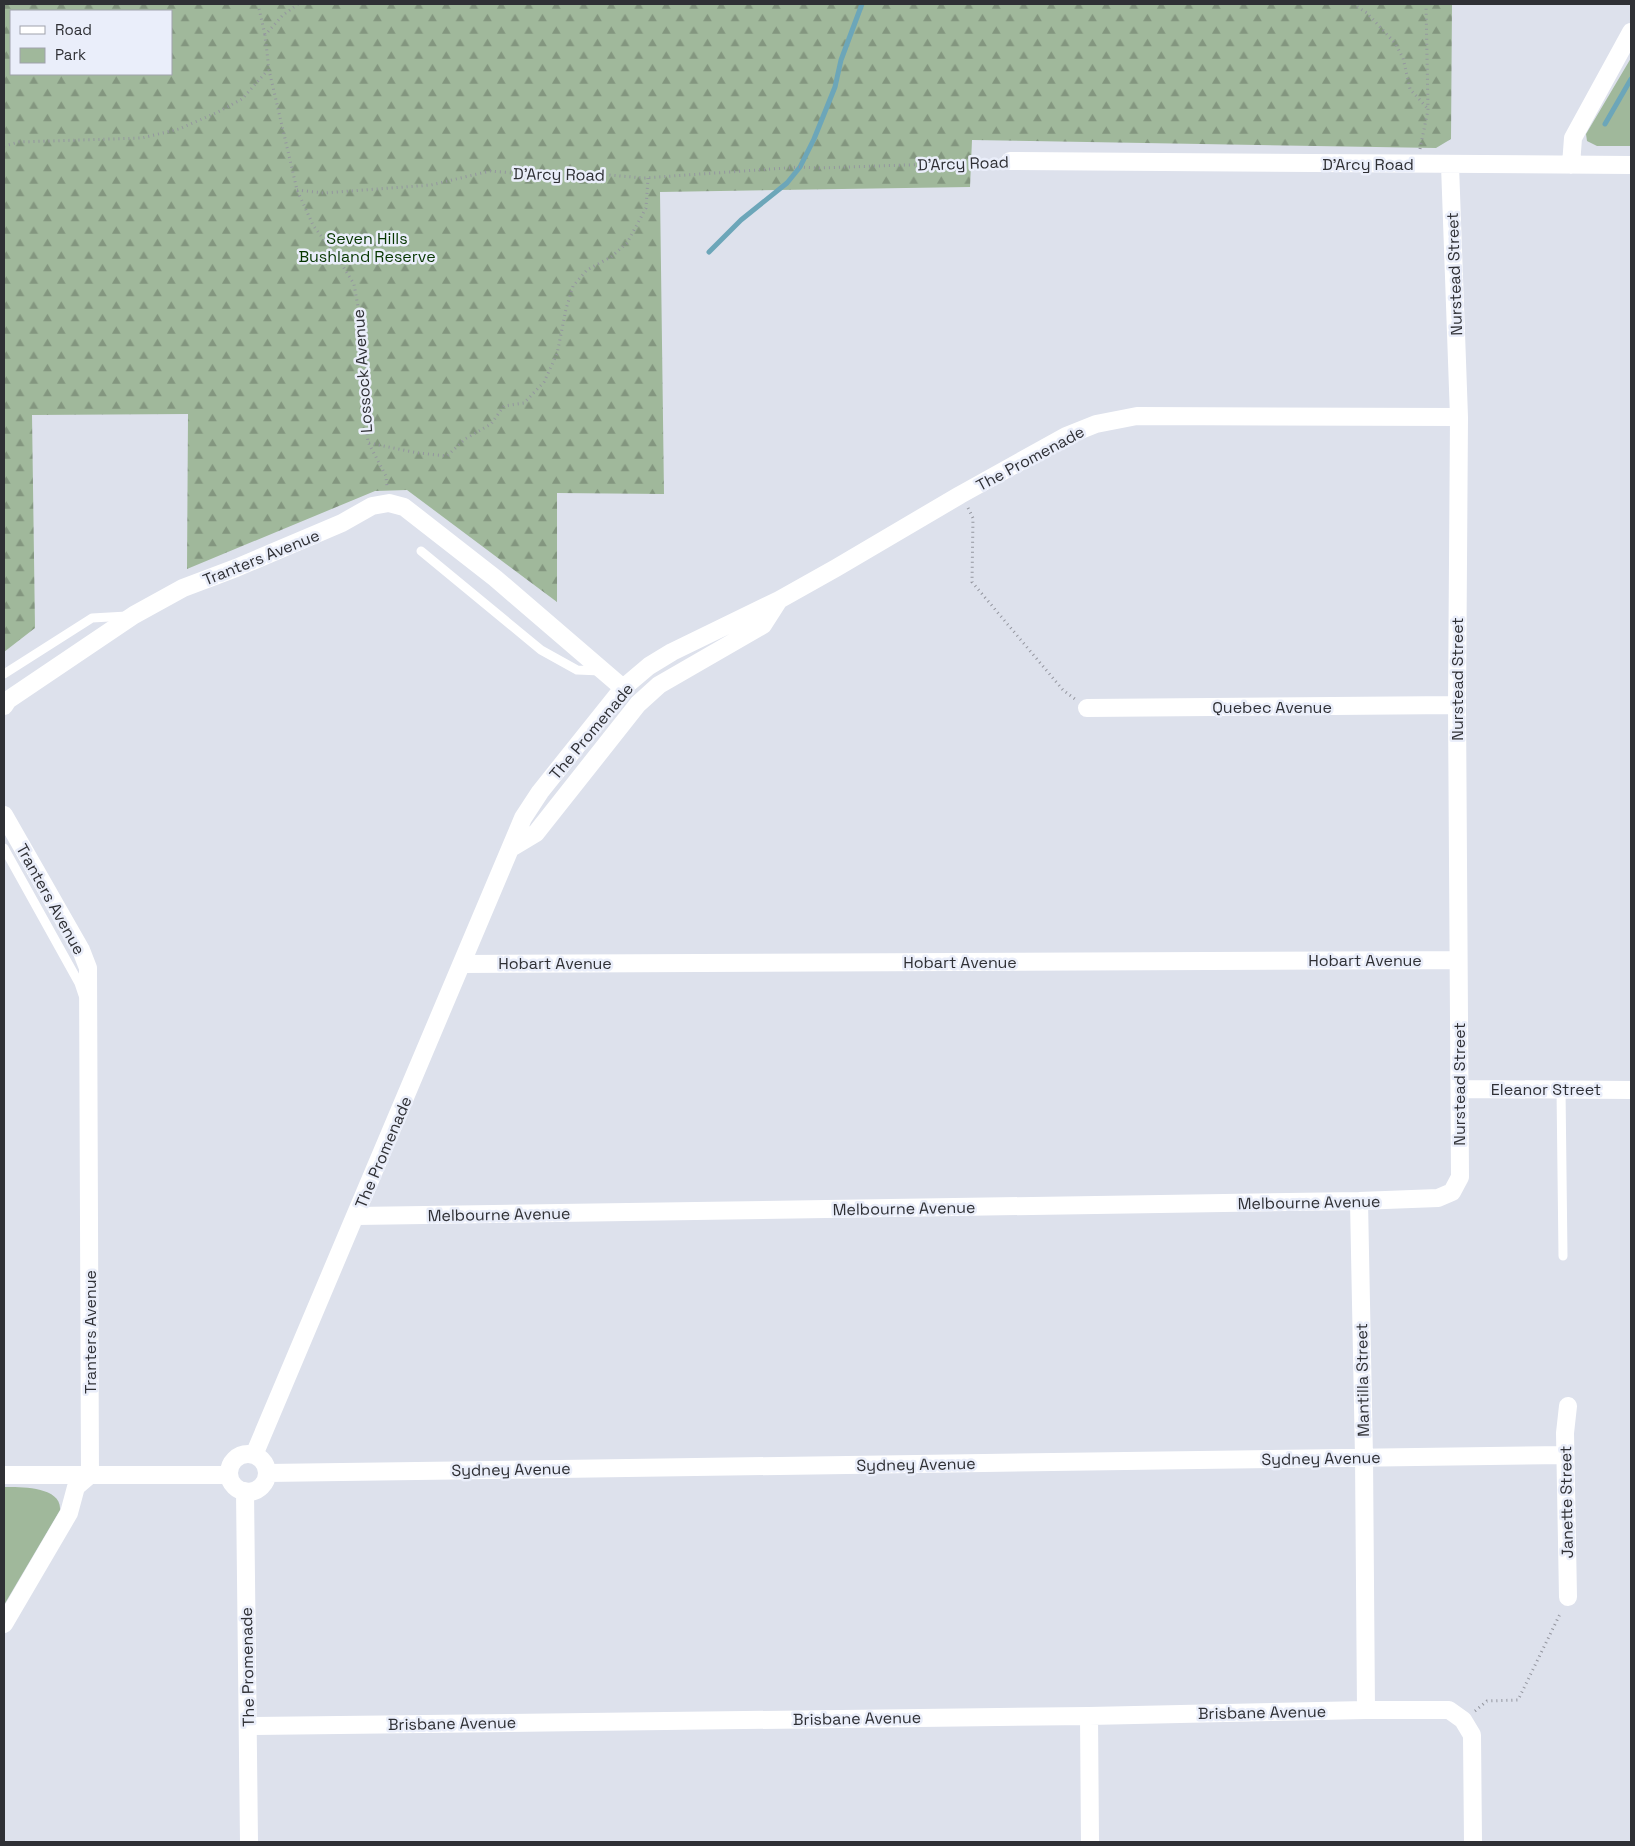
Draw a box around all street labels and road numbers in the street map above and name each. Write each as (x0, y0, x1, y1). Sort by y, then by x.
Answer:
street label: D'Arcy Road (917, 151, 1009, 176)
street label: D'Arcy Road (1322, 154, 1414, 175)
street label: D'Arcy Road (513, 163, 605, 186)
street label: Nurstead Street (1442, 212, 1467, 336)
street label: Lossock Avenue (348, 308, 377, 433)
street label: The Promenade (972, 421, 1088, 496)
street label: Tranters Avenue (200, 525, 323, 590)
street label: Nurstead Street (1447, 617, 1468, 741)
street label: The Promenade (545, 679, 638, 784)
street label: Quebec Avenue (1212, 697, 1332, 718)
street label: Tranters Avenue (11, 840, 90, 959)
street label: Hobart Avenue (1308, 950, 1422, 971)
street label: Hobart Avenue (903, 952, 1017, 973)
street label: Hobart Avenue (498, 953, 612, 974)
street label: Nurstead Street (1449, 1022, 1470, 1146)
street label: Eleanor Street (1491, 1079, 1601, 1100)
street label: The Promenade (350, 1093, 417, 1211)
street label: Melbourne Avenue (1237, 1191, 1381, 1214)
street label: Melbourne Avenue (832, 1197, 976, 1220)
street label: Melbourne Avenue (427, 1203, 571, 1226)
street label: Tranters Avenue (80, 1270, 101, 1394)
street label: Mantilla Street (1351, 1323, 1374, 1437)
street label: Janette Street (1555, 1446, 1578, 1558)
street label: Sydney Avenue (1261, 1447, 1381, 1470)
street label: Sydney Avenue (856, 1453, 976, 1476)
street label: Sydney Avenue (451, 1458, 571, 1481)
street label: The Promenade (236, 1607, 259, 1727)
street label: Brisbane Avenue (1198, 1701, 1326, 1724)
street label: Brisbane Avenue (793, 1707, 921, 1730)
street label: Brisbane Avenue (388, 1712, 516, 1735)

